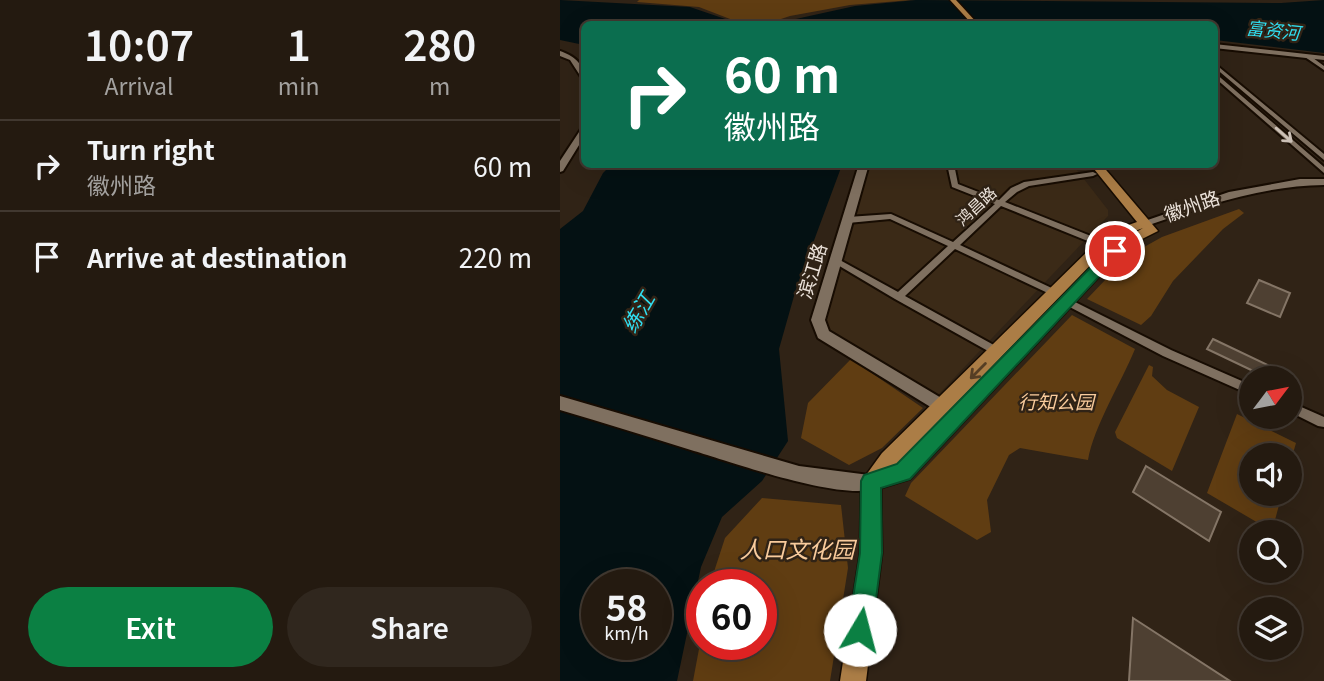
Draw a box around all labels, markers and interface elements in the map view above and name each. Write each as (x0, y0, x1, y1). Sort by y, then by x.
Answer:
text: 10:07 (84, 12, 194, 73)
text: 1 (287, 12, 311, 73)
text: 280 (403, 12, 476, 73)
water label: 富资河 (1245, 13, 1304, 45)
text: 60 m (724, 36, 840, 107)
icon: right (609, 49, 700, 140)
text: Arrival (104, 68, 173, 102)
text: min (278, 68, 320, 102)
text: m (429, 68, 450, 102)
text: 徽州路 (724, 102, 820, 148)
one-way arrow (1275, 127, 1293, 143)
text: Turn right (87, 130, 215, 167)
icon: right (28, 147, 66, 185)
text: 60 m (473, 147, 532, 184)
text: 徽州路 (87, 167, 156, 201)
street label: 鸿昌路 (950, 180, 1001, 230)
street label: 徽州路 (1160, 183, 1223, 227)
pin (1085, 221, 1145, 281)
icon: arrive (1096, 232, 1134, 270)
icon: arrive (28, 238, 66, 276)
text: Arrive at destination (87, 238, 348, 275)
text: 220 m (459, 238, 532, 275)
street label: 滨江路 (789, 239, 832, 302)
water label: 练江 (614, 285, 662, 338)
one-way arrow (970, 362, 987, 379)
north arrow (1239, 366, 1302, 429)
map controls (1239, 366, 1302, 660)
park label: 行知公园 (1018, 387, 1097, 414)
button: sound (1239, 443, 1302, 506)
button: search (1239, 520, 1302, 583)
park label: 人口文化园 (740, 531, 858, 565)
speed limit sign: 60 (686, 569, 777, 660)
text: 58 (606, 580, 647, 631)
button: Exit (28, 587, 273, 667)
button: Share (287, 587, 532, 667)
position arrow (823, 593, 897, 667)
button: layers (1239, 597, 1302, 660)
text: km/h (604, 619, 649, 645)

